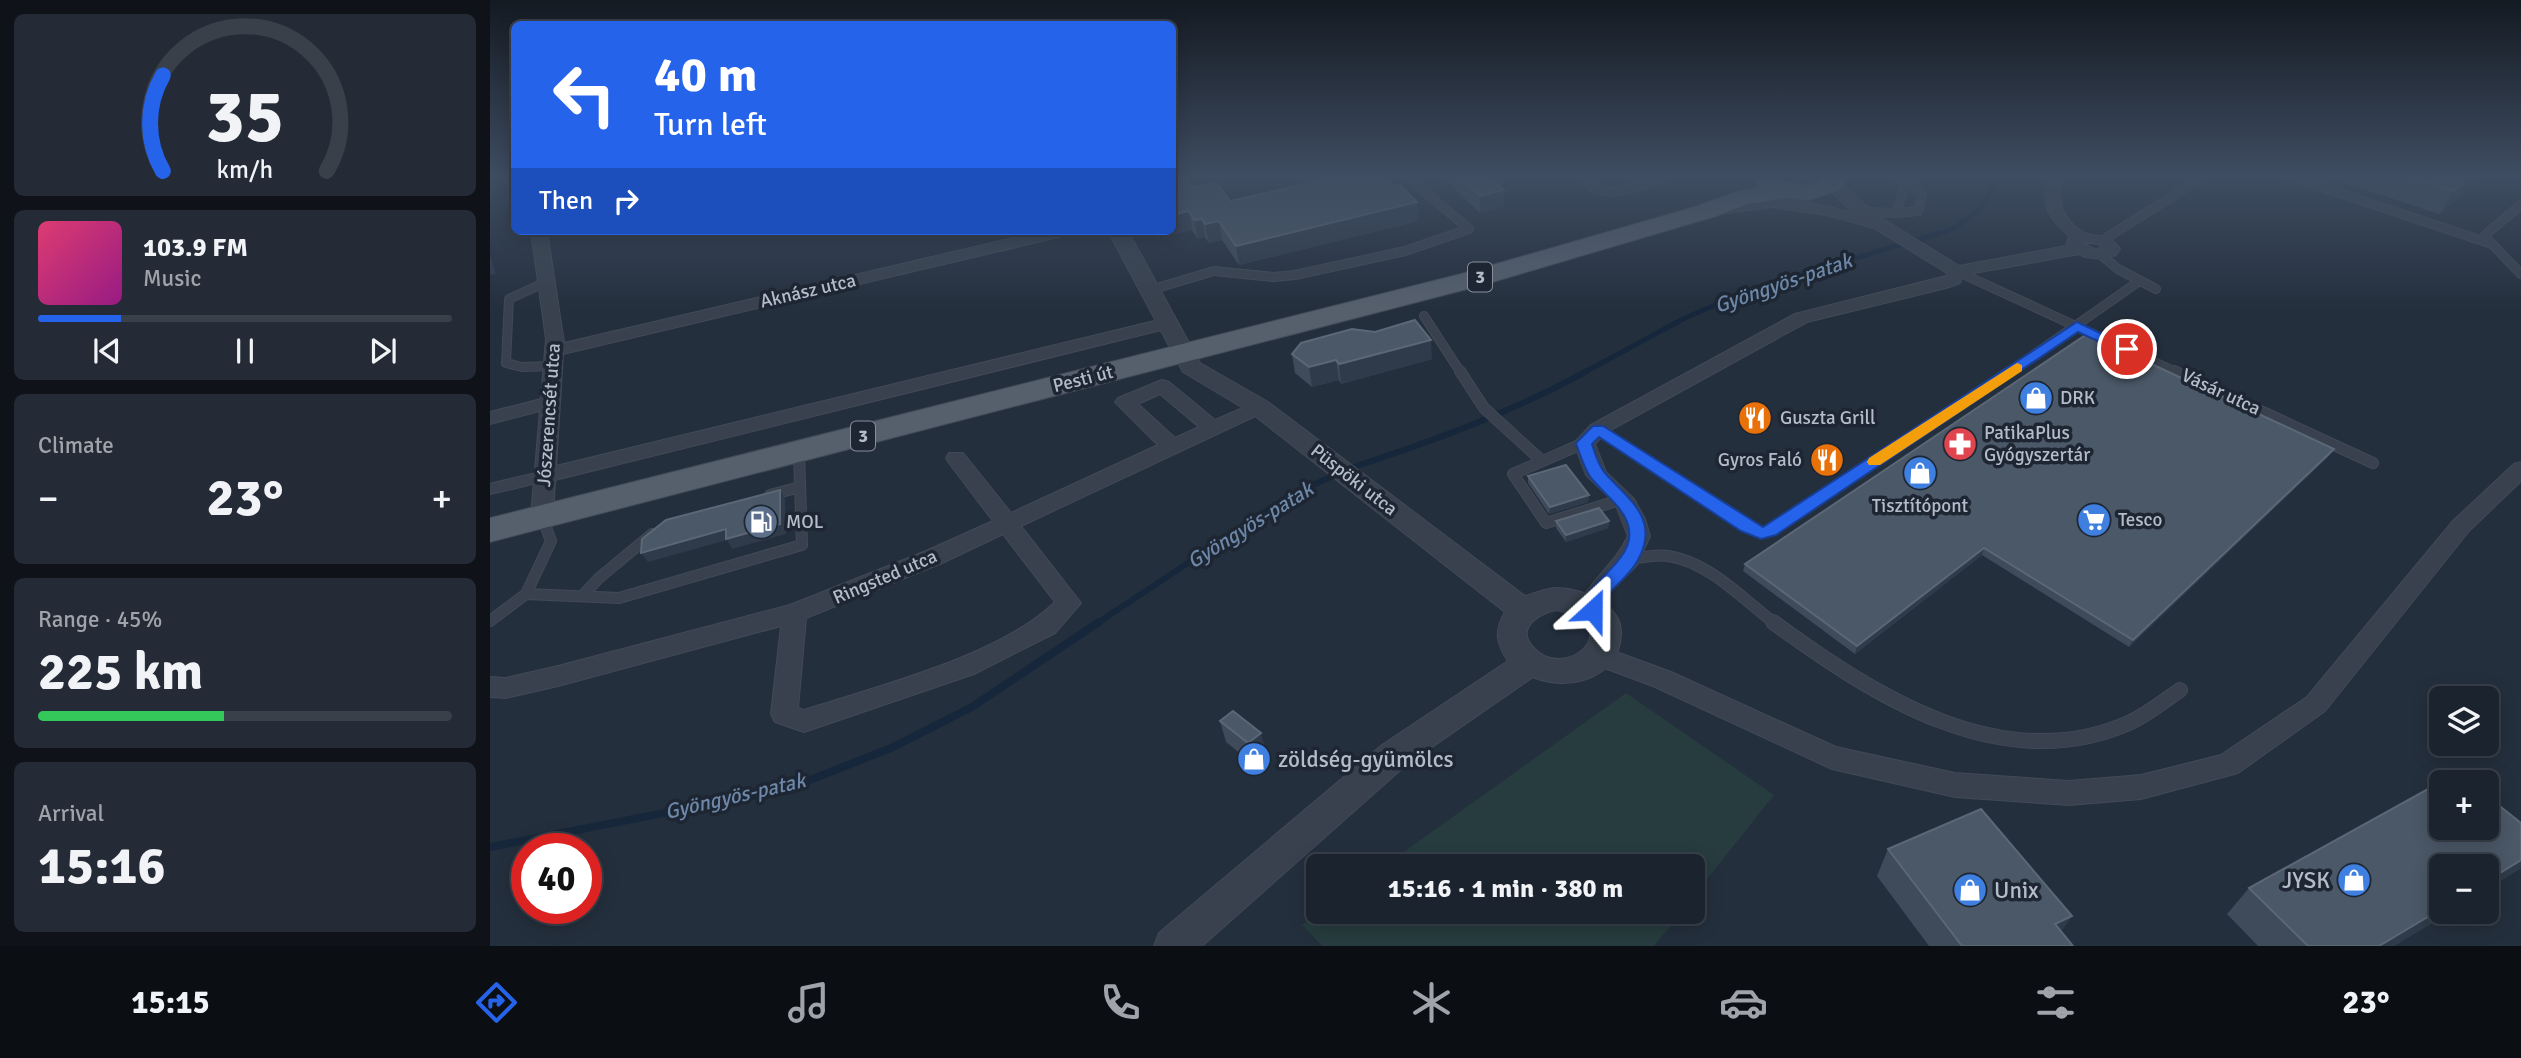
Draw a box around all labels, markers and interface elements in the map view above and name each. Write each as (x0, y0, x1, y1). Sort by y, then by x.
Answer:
text: 40 m (654, 45, 757, 105)
icon: left (539, 49, 630, 140)
text: 35 (206, 73, 284, 162)
text: Turn left (654, 105, 767, 144)
text: km/h (217, 154, 273, 185)
icon: right (607, 182, 645, 220)
text: Then (539, 185, 593, 217)
text: 103.9 FM (143, 232, 248, 264)
water label: Gyöngyös-patak (1711, 247, 1857, 319)
road number: 3 (1468, 262, 1492, 292)
text: Music (143, 264, 201, 293)
street label: Aknász utca (758, 268, 858, 314)
pin (2097, 319, 2157, 379)
icon: arrive (2108, 330, 2146, 368)
icon: previous (88, 332, 126, 370)
icon: pause (226, 332, 264, 370)
icon: next (364, 332, 402, 370)
street label: Jószerencsét utca (532, 342, 566, 488)
street label: Pesti út (1050, 360, 1116, 398)
street label: Vásár utca (2178, 363, 2264, 421)
shop icon: DRK (2017, 379, 2055, 417)
place label: DRK (2060, 386, 2096, 410)
restaurant icon: Guszta Grill (1736, 399, 1774, 437)
place label: Guszta Grill (1780, 406, 1876, 430)
place label: PatikaPlus Gyógyszertár (1984, 421, 2090, 467)
road number: 3 (851, 422, 875, 450)
pharmacy icon: PatikaPlus Gyógyszertár (1941, 425, 1979, 463)
text: Climate (38, 431, 114, 460)
street label: Püspöki utca (1306, 439, 1402, 521)
restaurant icon: Gyros Faló (1808, 441, 1846, 479)
place label: Gyros Faló (1718, 448, 1802, 472)
shop icon: Tisztítópont (1901, 454, 1939, 492)
text: 23° (207, 466, 283, 530)
text: − (38, 475, 59, 522)
text: + (431, 475, 452, 522)
water label: Gyöngyös-patak (1182, 475, 1320, 574)
place label: Tisztítópont (1872, 494, 1969, 518)
supermarket icon: Tesco (2075, 501, 2113, 539)
fuel station icon: MOL (742, 503, 780, 541)
place label: Tesco (2118, 508, 2162, 532)
place label: MOL (786, 510, 824, 534)
street label: Ringsted utca (829, 544, 941, 610)
position arrow (1556, 573, 1630, 647)
text: Range · 45% (38, 605, 162, 634)
text: 225 km (38, 640, 203, 704)
map controls (2429, 686, 2499, 924)
button: layers (2429, 686, 2499, 756)
shop icon: zöldség-gyümölcs (1235, 740, 1273, 778)
place label: zöldség-gyümölcs (1278, 745, 1454, 774)
water label: Gyöngyös-patak (662, 767, 810, 825)
button: + (2429, 770, 2499, 840)
text: Arrival (38, 799, 104, 828)
speed limit sign: 40 (511, 833, 602, 924)
text: 15:16 (38, 834, 166, 898)
button: − (2429, 854, 2499, 924)
shop icon: JYSK (2335, 861, 2373, 899)
place label: JYSK (2282, 866, 2330, 895)
shop icon: Unix (1951, 871, 1989, 909)
text: 15:16 · 1 min · 380 m (1388, 873, 1623, 905)
place label: Unix (1994, 876, 2039, 905)
icon: directions (472, 978, 521, 1027)
icon: music (784, 978, 833, 1027)
icon: phone (1096, 978, 1145, 1027)
icon: climate (1407, 978, 1456, 1027)
icon: car (1719, 978, 1768, 1027)
icon: filters (2031, 978, 2080, 1027)
text: 15:15 (131, 983, 210, 1022)
text: 23° (2342, 983, 2390, 1022)

